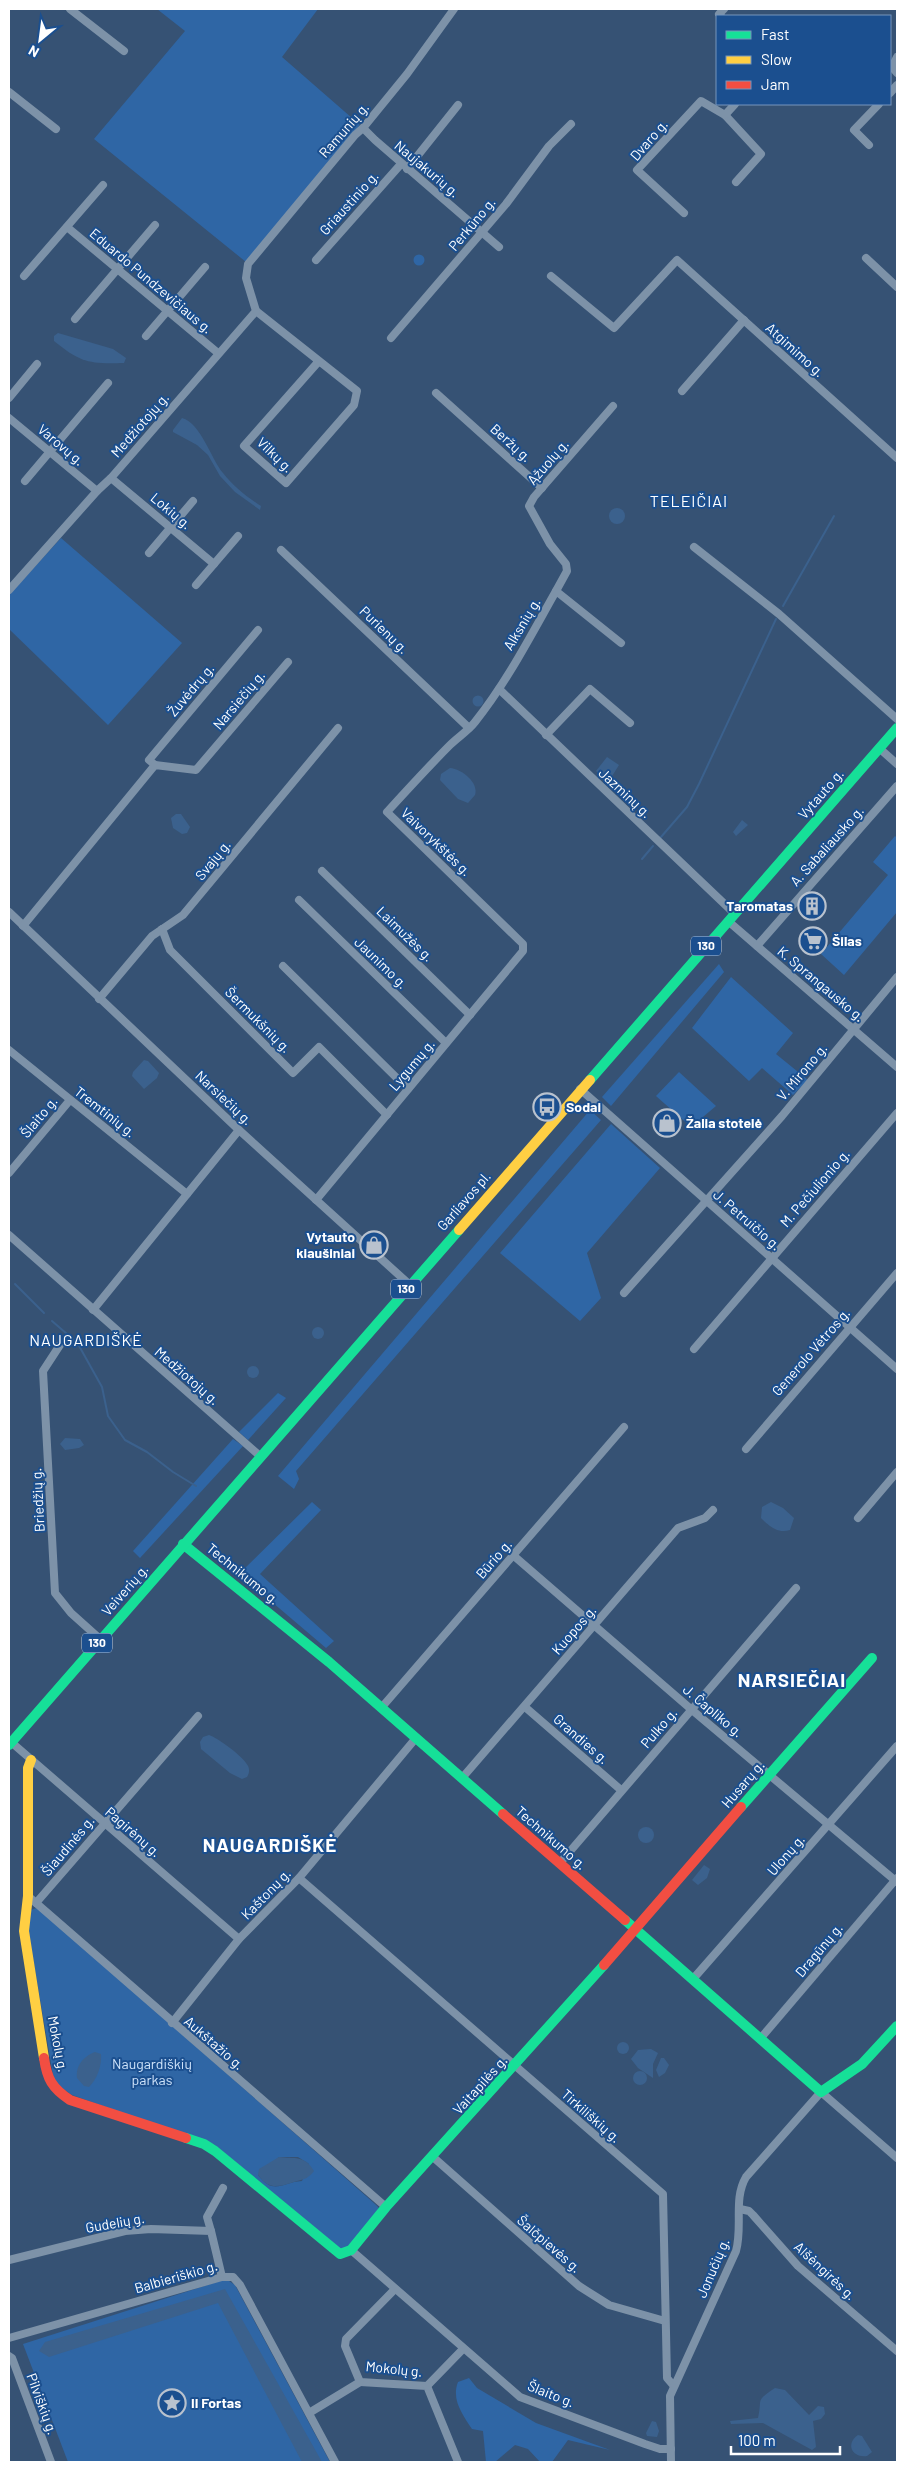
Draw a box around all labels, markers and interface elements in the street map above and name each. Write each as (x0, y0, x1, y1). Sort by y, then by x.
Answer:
north arrow (15, 15, 65, 65)
legend (716, 15, 891, 105)
text: Fast (761, 25, 789, 43)
text: N (25, 42, 42, 61)
text: Slow (761, 50, 792, 68)
text: Jam (761, 75, 790, 93)
street label: Ramunių g. (315, 99, 372, 161)
street label: Dvaro g. (626, 116, 671, 164)
street label: Naujakurių g. (391, 137, 463, 201)
street label: Griaustinio g. (315, 167, 382, 238)
street label: Perkūno g. (444, 194, 499, 254)
street label: Eduardo Pundzevičiaus g. (87, 224, 216, 337)
street label: Atgimimo g. (763, 319, 828, 380)
street label: Medžiotojų g. (107, 389, 172, 460)
street label: Varovų g. (35, 420, 88, 469)
street label: Beržų g. (487, 420, 535, 465)
street label: Vilkų g. (254, 433, 297, 476)
street label: Ąžuolų g. (523, 435, 572, 488)
street label: Lokių g. (148, 489, 195, 533)
district label: TELEIČIAI (650, 491, 728, 510)
street label: Alksnių g. (499, 594, 544, 653)
street label: Purienų g. (356, 602, 412, 657)
street label: Žuvėdrų g. (164, 660, 218, 719)
street label: Narsiečių g. (209, 667, 268, 733)
street label: Jazminų g. (595, 764, 655, 821)
street label: Vytauto g. (794, 765, 847, 822)
street label: A. Sabaliausko g. (786, 802, 867, 889)
street label: Vaivorykštės g. (398, 804, 475, 879)
street label: Svajų g. (191, 836, 234, 883)
building icon: Taromatas (797, 891, 827, 921)
place label: Taromatas (726, 897, 793, 914)
street label: Laimužės g. (373, 902, 437, 965)
supermarket icon: Šilas (798, 926, 828, 956)
place label: Šilas (832, 932, 862, 949)
street label: Jaunimo g. (351, 933, 411, 992)
road number: 130 (691, 936, 721, 956)
street label: K. Sprangausko g. (774, 942, 868, 1025)
street label: Šermukšnių g. (222, 983, 295, 1056)
street label: Lygumų g. (385, 1035, 438, 1094)
street label: V. Mirono g. (773, 1040, 830, 1104)
street label: Narsiečių g. (192, 1067, 256, 1128)
street label: Tremtinių g. (71, 1082, 139, 1141)
bus stop icon: Sodai (532, 1092, 562, 1122)
street label: Šlaito g. (16, 1093, 61, 1141)
place label: Sodai (566, 1098, 601, 1115)
shop icon: Žalia stotelė (652, 1108, 682, 1138)
place label: Žalia stotelė (686, 1114, 762, 1131)
street label: M. Pečiulionio g. (776, 1145, 853, 1230)
street label: Garliavos pl. (433, 1168, 494, 1234)
street label: J. Petruičio g. (710, 1186, 785, 1254)
place label: Vytauto kiaušiniai (296, 1228, 355, 1261)
shop icon: Vytauto kiaušiniai (359, 1230, 389, 1260)
road number: 130 (391, 1280, 421, 1298)
street label: Generolo Vėtros g. (768, 1304, 853, 1399)
district label: NAUGARDIŠKĖ (29, 1330, 143, 1349)
street label: Medžiotojų g. (152, 1343, 223, 1408)
street label: Briedžių g. (27, 1468, 48, 1532)
street label: Būrio g. (472, 1536, 515, 1582)
street label: Technikumo g. (204, 1539, 283, 1608)
street label: Veiverių g. (98, 1560, 152, 1619)
street label: Kuopos g. (548, 1602, 600, 1658)
road number: 130 (82, 1634, 112, 1652)
district label: NARSIEČIAI (738, 1668, 846, 1691)
street label: J. Čapliko g. (680, 1681, 747, 1741)
street label: Pulko g. (637, 1704, 681, 1751)
street label: Grandies g. (550, 1710, 612, 1767)
street label: Husarų g. (717, 1756, 768, 1811)
street label: Technikumo g. (512, 1802, 590, 1873)
street label: Pagirėnų g. (102, 1803, 165, 1860)
street label: Šiaudinės g. (38, 1812, 98, 1879)
street label: Ulonų g. (763, 1831, 808, 1879)
district label: NAUGARDIŠKĖ (203, 1833, 337, 1856)
street label: Kaštonų g. (237, 1865, 294, 1923)
street label: Dragūnų g. (791, 1919, 846, 1980)
street label: Aukštažio g. (181, 2012, 248, 2073)
street label: Mokolų g. (45, 2014, 72, 2073)
street label: Vaitapilės g. (449, 2052, 510, 2118)
park label: Naugardiškių parkas (112, 2055, 192, 2088)
street label: Tirkiliškių g. (558, 2085, 624, 2146)
street label: Gudelių g. (84, 2209, 146, 2236)
street label: Šalčpievės g. (514, 2211, 585, 2276)
street label: Jonučių g. (692, 2235, 733, 2300)
street label: Alšėngirės g. (791, 2238, 860, 2303)
street label: Balbieriškio g. (132, 2257, 219, 2296)
street label: Mokolų g. (365, 2357, 423, 2380)
street label: Pilviškių g. (23, 2371, 61, 2437)
street label: Šlaito g. (525, 2377, 577, 2411)
place icon: II Fortas (157, 2388, 187, 2418)
place label: II Fortas (191, 2394, 241, 2411)
scale bar (731, 2424, 840, 2456)
text: 100 m (738, 2431, 776, 2449)

